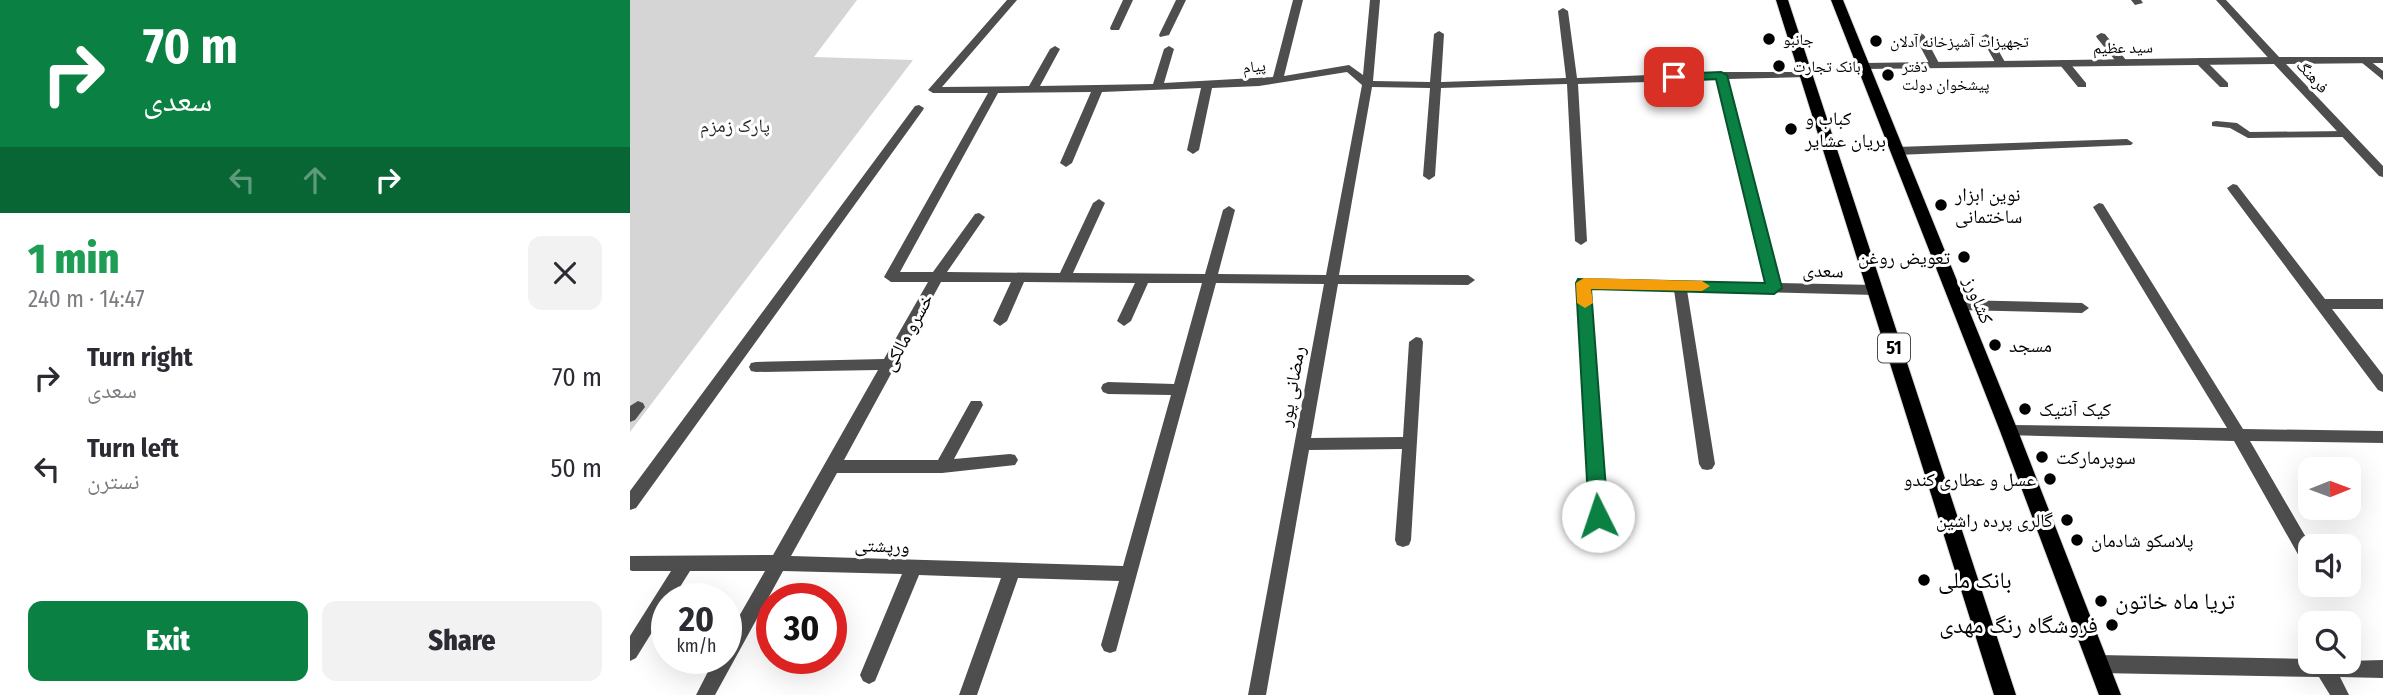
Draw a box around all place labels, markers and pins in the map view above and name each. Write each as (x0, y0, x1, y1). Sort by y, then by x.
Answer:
place label: جانبو (1783, 30, 1814, 49)
marker: جانبو (1761, 31, 1777, 47)
place label: تجهیزات آشپزخانه آدلان (1890, 32, 2029, 52)
marker: تجهیزات آشپزخانه آدلان (1868, 33, 1884, 49)
pin (1644, 47, 1704, 107)
place label: بانک تجارت (1793, 57, 1861, 76)
place label: دفتر پیشخوان دولت (1901, 57, 1990, 95)
marker: بانک تجارت (1771, 58, 1787, 74)
marker: دفتر پیشخوان دولت (1880, 67, 1896, 83)
place label: کباب و بریان عشایر (1804, 107, 1886, 152)
marker: کباب و بریان عشایر (1783, 121, 1799, 137)
place label: نوین ابزار ساختمانی (1954, 183, 2022, 228)
marker: نوین ابزار ساختمانی (1933, 197, 1949, 213)
place label: تعویض روغن (1858, 246, 1950, 269)
marker: تعویض روغن (1956, 249, 1972, 265)
place label: مسجد (2009, 334, 2052, 357)
marker: مسجد (1987, 337, 2003, 353)
place label: کیک آنتیک (2039, 398, 2111, 421)
marker: کیک آنتیک (2017, 401, 2033, 417)
place label: سوپرمارکت (2056, 446, 2136, 469)
marker: سوپرمارکت (2034, 449, 2050, 465)
place label: عسل و عطاری کندو (1904, 468, 2036, 491)
marker: عسل و عطاری کندو (2042, 471, 2058, 487)
place label: گالری پرده راشین (1936, 509, 2053, 532)
marker: گالری پرده راشین (2059, 512, 2075, 528)
place label: پلاسکو شادمان (2091, 529, 2193, 552)
marker: پلاسکو شادمان (2069, 532, 2085, 548)
place label: بانک ملی (1938, 566, 2012, 594)
marker: بانک ملی (1916, 572, 1932, 588)
place label: تریا ماه خاتون (2115, 587, 2235, 615)
marker: تریا ماه خاتون (2093, 593, 2109, 609)
place label: فروشگاه رنگ مهدی (1939, 611, 2098, 639)
marker: فروشگاه رنگ مهدی (2104, 617, 2120, 633)

